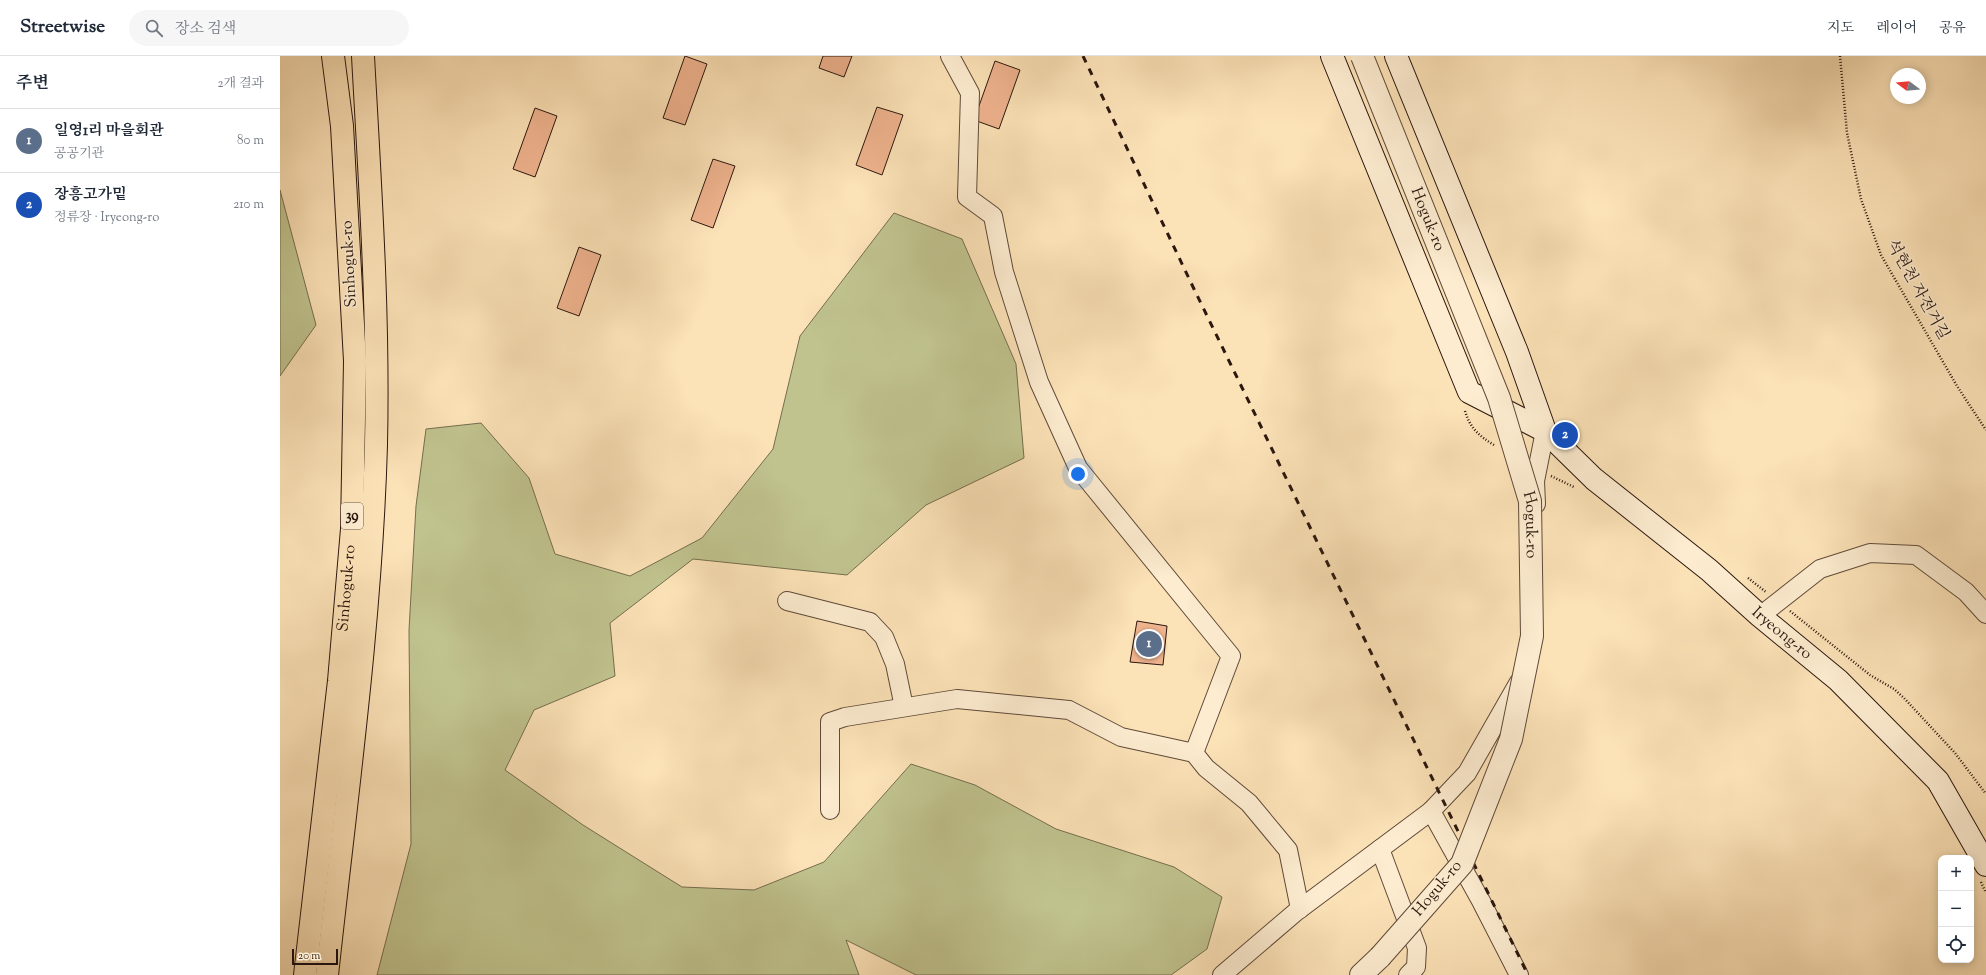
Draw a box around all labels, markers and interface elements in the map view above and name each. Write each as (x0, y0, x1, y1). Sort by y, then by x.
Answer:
search box (129, 10, 409, 46)
text: Streetwise (20, 14, 105, 41)
icon: search (143, 17, 165, 39)
text: 장소 검색 (175, 19, 236, 40)
text: 지도 (1827, 19, 1854, 39)
text: 레이어 (1876, 19, 1917, 39)
text: 공유 (1939, 19, 1966, 39)
north arrow (1890, 68, 1926, 104)
text: 주변 (16, 72, 49, 96)
text: 2개 결과 (217, 75, 264, 93)
text: 일영1리 마을회관 (54, 121, 164, 142)
text: 1 (27, 132, 31, 150)
text: 80 m (237, 132, 264, 150)
text: 공공기관 (54, 145, 104, 163)
street label: Hoguk-ro (1404, 184, 1451, 255)
text: 장흥고가밑 (54, 185, 126, 206)
text: 2 (26, 196, 32, 214)
text: 210 m (233, 196, 264, 214)
text: 정류장 · Iryeong-ro (54, 209, 159, 227)
street label: Sinhoguk-ro (336, 220, 364, 308)
street label: 석현천 자전거길 (1880, 236, 1954, 344)
pin: 2 (1552, 420, 1578, 450)
your location (1068, 464, 1088, 484)
street label: Hoguk-ro (1516, 489, 1542, 559)
road number: 39 (341, 503, 363, 529)
street label: Sinhoguk-ro (332, 544, 362, 633)
street label: Iryeong-ro (1746, 602, 1817, 666)
pin: 1 (1136, 629, 1162, 659)
map controls (1938, 855, 1974, 963)
button: + (1938, 855, 1974, 891)
street label: Hoguk-ro (1408, 856, 1469, 922)
button: − (1938, 891, 1974, 927)
button: locate (1938, 927, 1974, 963)
scale bar (292, 947, 338, 966)
text: 20 m (298, 948, 320, 964)

